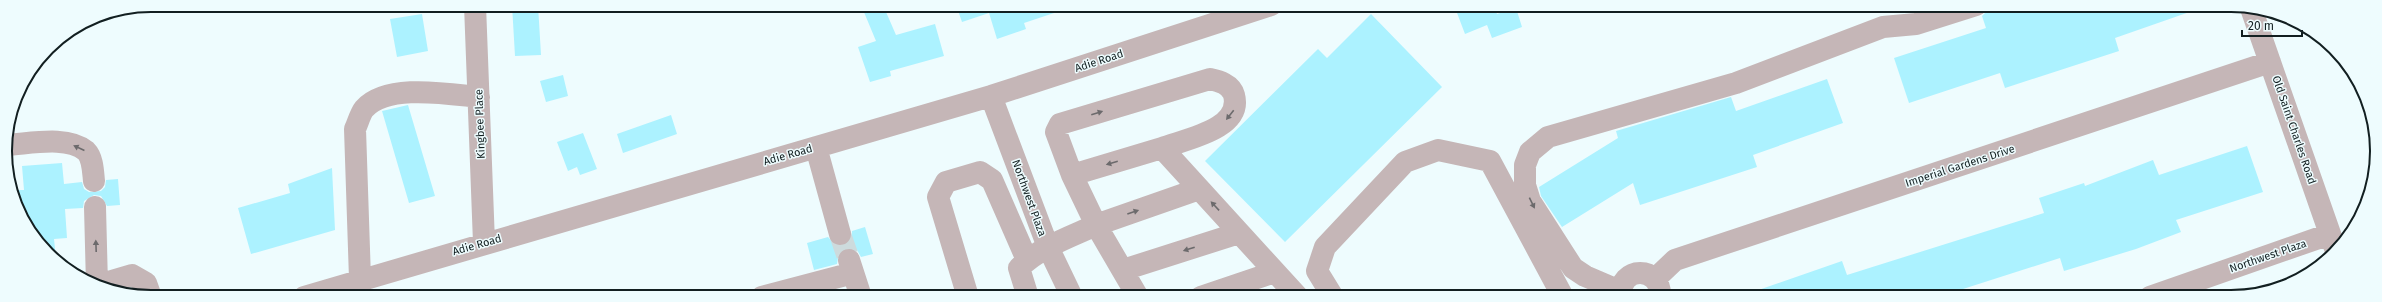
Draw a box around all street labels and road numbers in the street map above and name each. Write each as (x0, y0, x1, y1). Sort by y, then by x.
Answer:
street label: Adie Road (1073, 47, 1125, 75)
street label: Old Saint Charles Road (2269, 74, 2319, 186)
street label: Kingbee Place (472, 89, 488, 159)
street label: Adie Road (762, 142, 814, 168)
street label: Imperial Gardens Drive (1904, 142, 2016, 190)
street label: Northwest Plaza (1009, 158, 1049, 238)
street label: Adie Road (451, 232, 503, 258)
street label: Northwest Plaza (2228, 237, 2308, 275)

